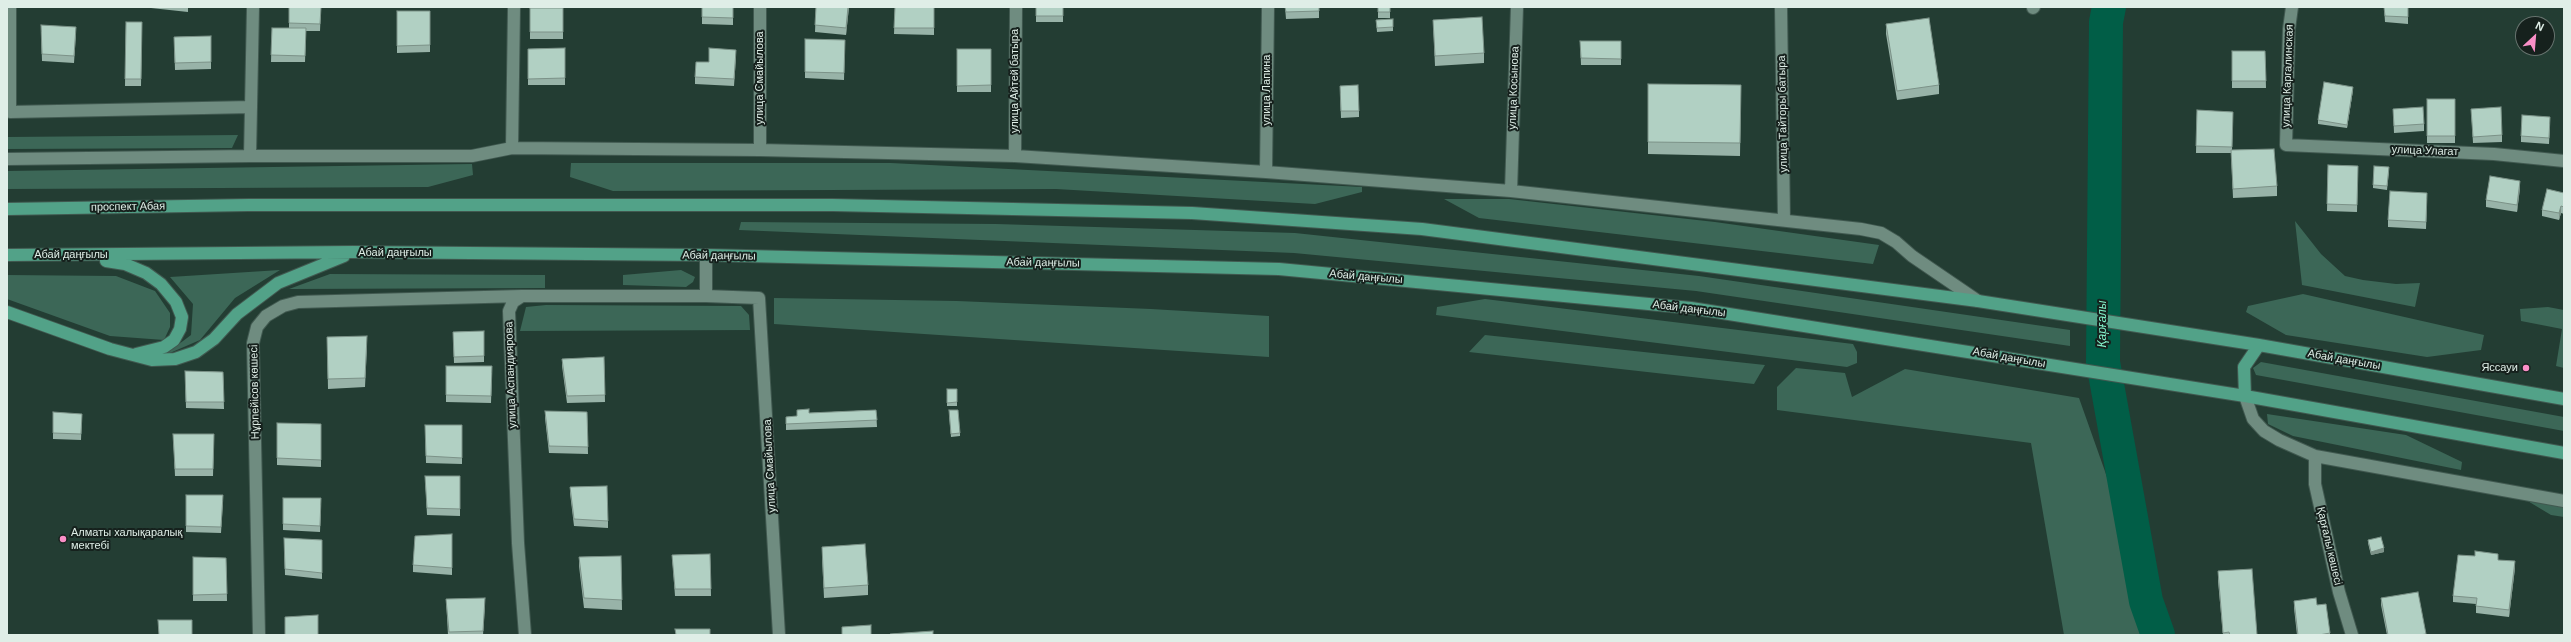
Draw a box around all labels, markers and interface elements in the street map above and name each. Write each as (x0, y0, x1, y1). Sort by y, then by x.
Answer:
north arrow (2515, 16, 2555, 56)
text: N (2534, 19, 2546, 33)
street label: улица Каргалинская (2280, 24, 2296, 128)
street label: улица Айтей батыра (1008, 29, 1022, 133)
street label: улица Смайылова (753, 31, 767, 125)
street label: улица Косынова (1506, 46, 1522, 130)
street label: улица Лапина (1260, 55, 1274, 125)
street label: улица Тайторы батыра (1775, 55, 1791, 173)
street label: улица Улагат (2391, 143, 2459, 159)
street label: проспект Абая (91, 200, 165, 214)
street label: Абай даңғылы (358, 246, 432, 260)
street label: Абай даңғылы (34, 248, 108, 262)
street label: Абай даңғылы (682, 249, 756, 263)
street label: Абай даңғылы (1006, 256, 1080, 270)
street label: Абай даңғылы (1329, 267, 1403, 287)
street label: Абай даңғылы (1652, 298, 1726, 320)
water label: Қарғалы (2096, 300, 2110, 348)
street label: улица Аспандиярова (503, 321, 519, 429)
street label: Нұрпейісов көшесі (248, 345, 262, 439)
street label: Абай даңғылы (1972, 345, 2046, 371)
street label: Абай даңғылы (2307, 347, 2381, 373)
place label: Яссауи (2481, 361, 2518, 375)
marker: Яссауи (2521, 363, 2531, 373)
street label: улица Смайылова (761, 419, 779, 513)
street label: Қарғалы көшесі (2314, 506, 2344, 586)
place label: Алматы халықаралық мектебі (71, 526, 182, 552)
marker: Алматы халықаралық мектебі (58, 534, 68, 544)

